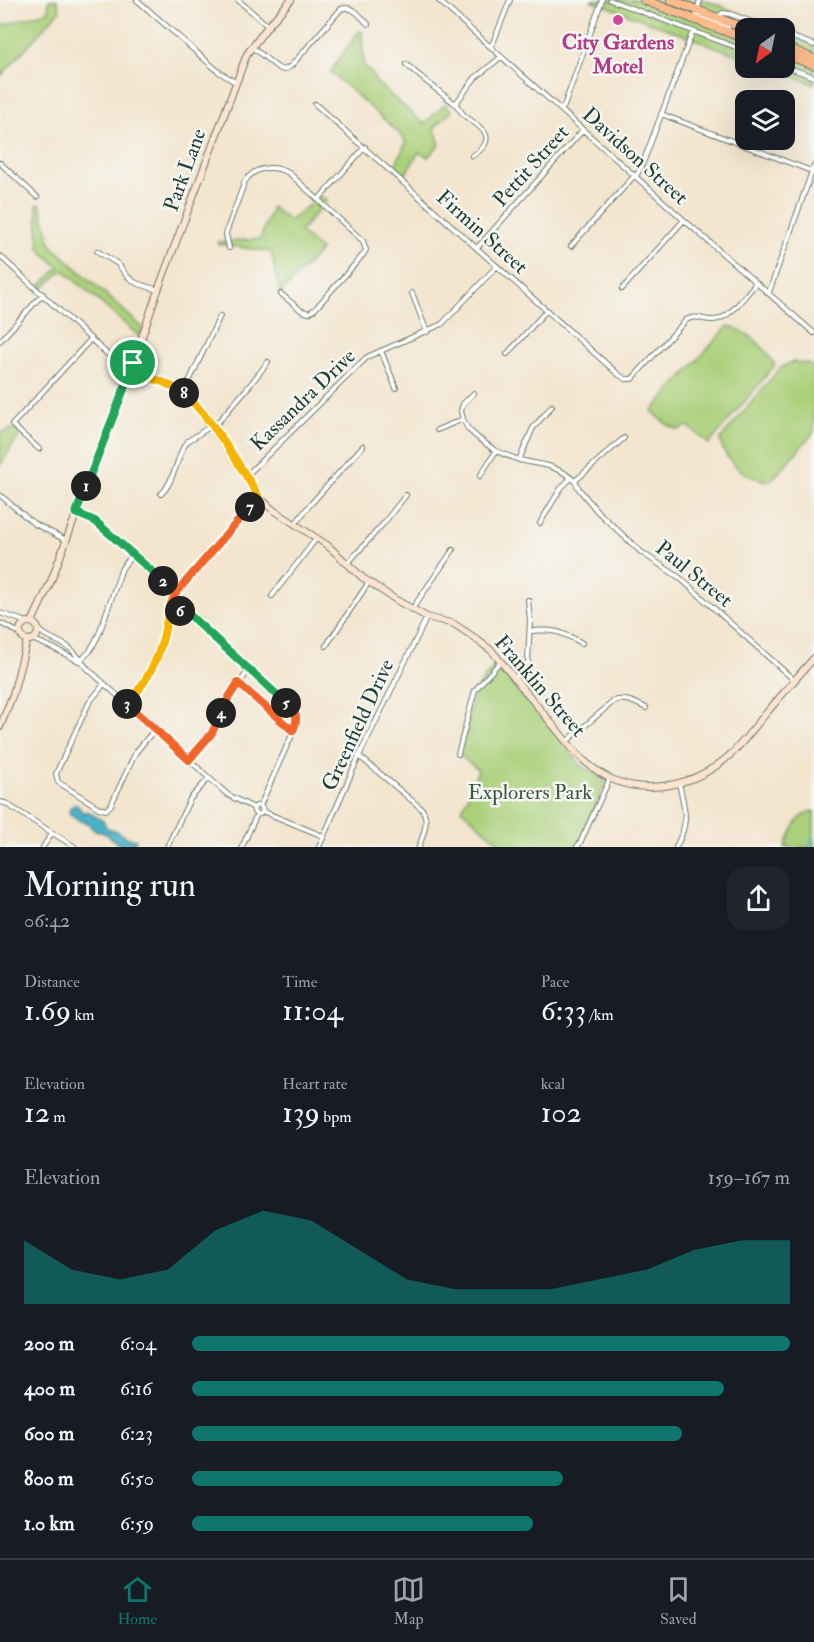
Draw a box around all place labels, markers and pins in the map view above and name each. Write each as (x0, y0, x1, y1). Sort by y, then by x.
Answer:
marker: City Gardens Motel (611, 13, 625, 27)
place label: City Gardens Motel (562, 29, 674, 80)
pin (107, 337, 158, 388)
pin: 8 (169, 378, 199, 408)
pin: 1 (71, 471, 101, 501)
pin: 7 (235, 492, 265, 522)
pin: 2 (148, 566, 178, 596)
pin: 6 (165, 596, 195, 626)
pin: 5 (271, 688, 301, 718)
pin: 3 (112, 689, 142, 719)
pin: 4 (206, 698, 236, 728)

